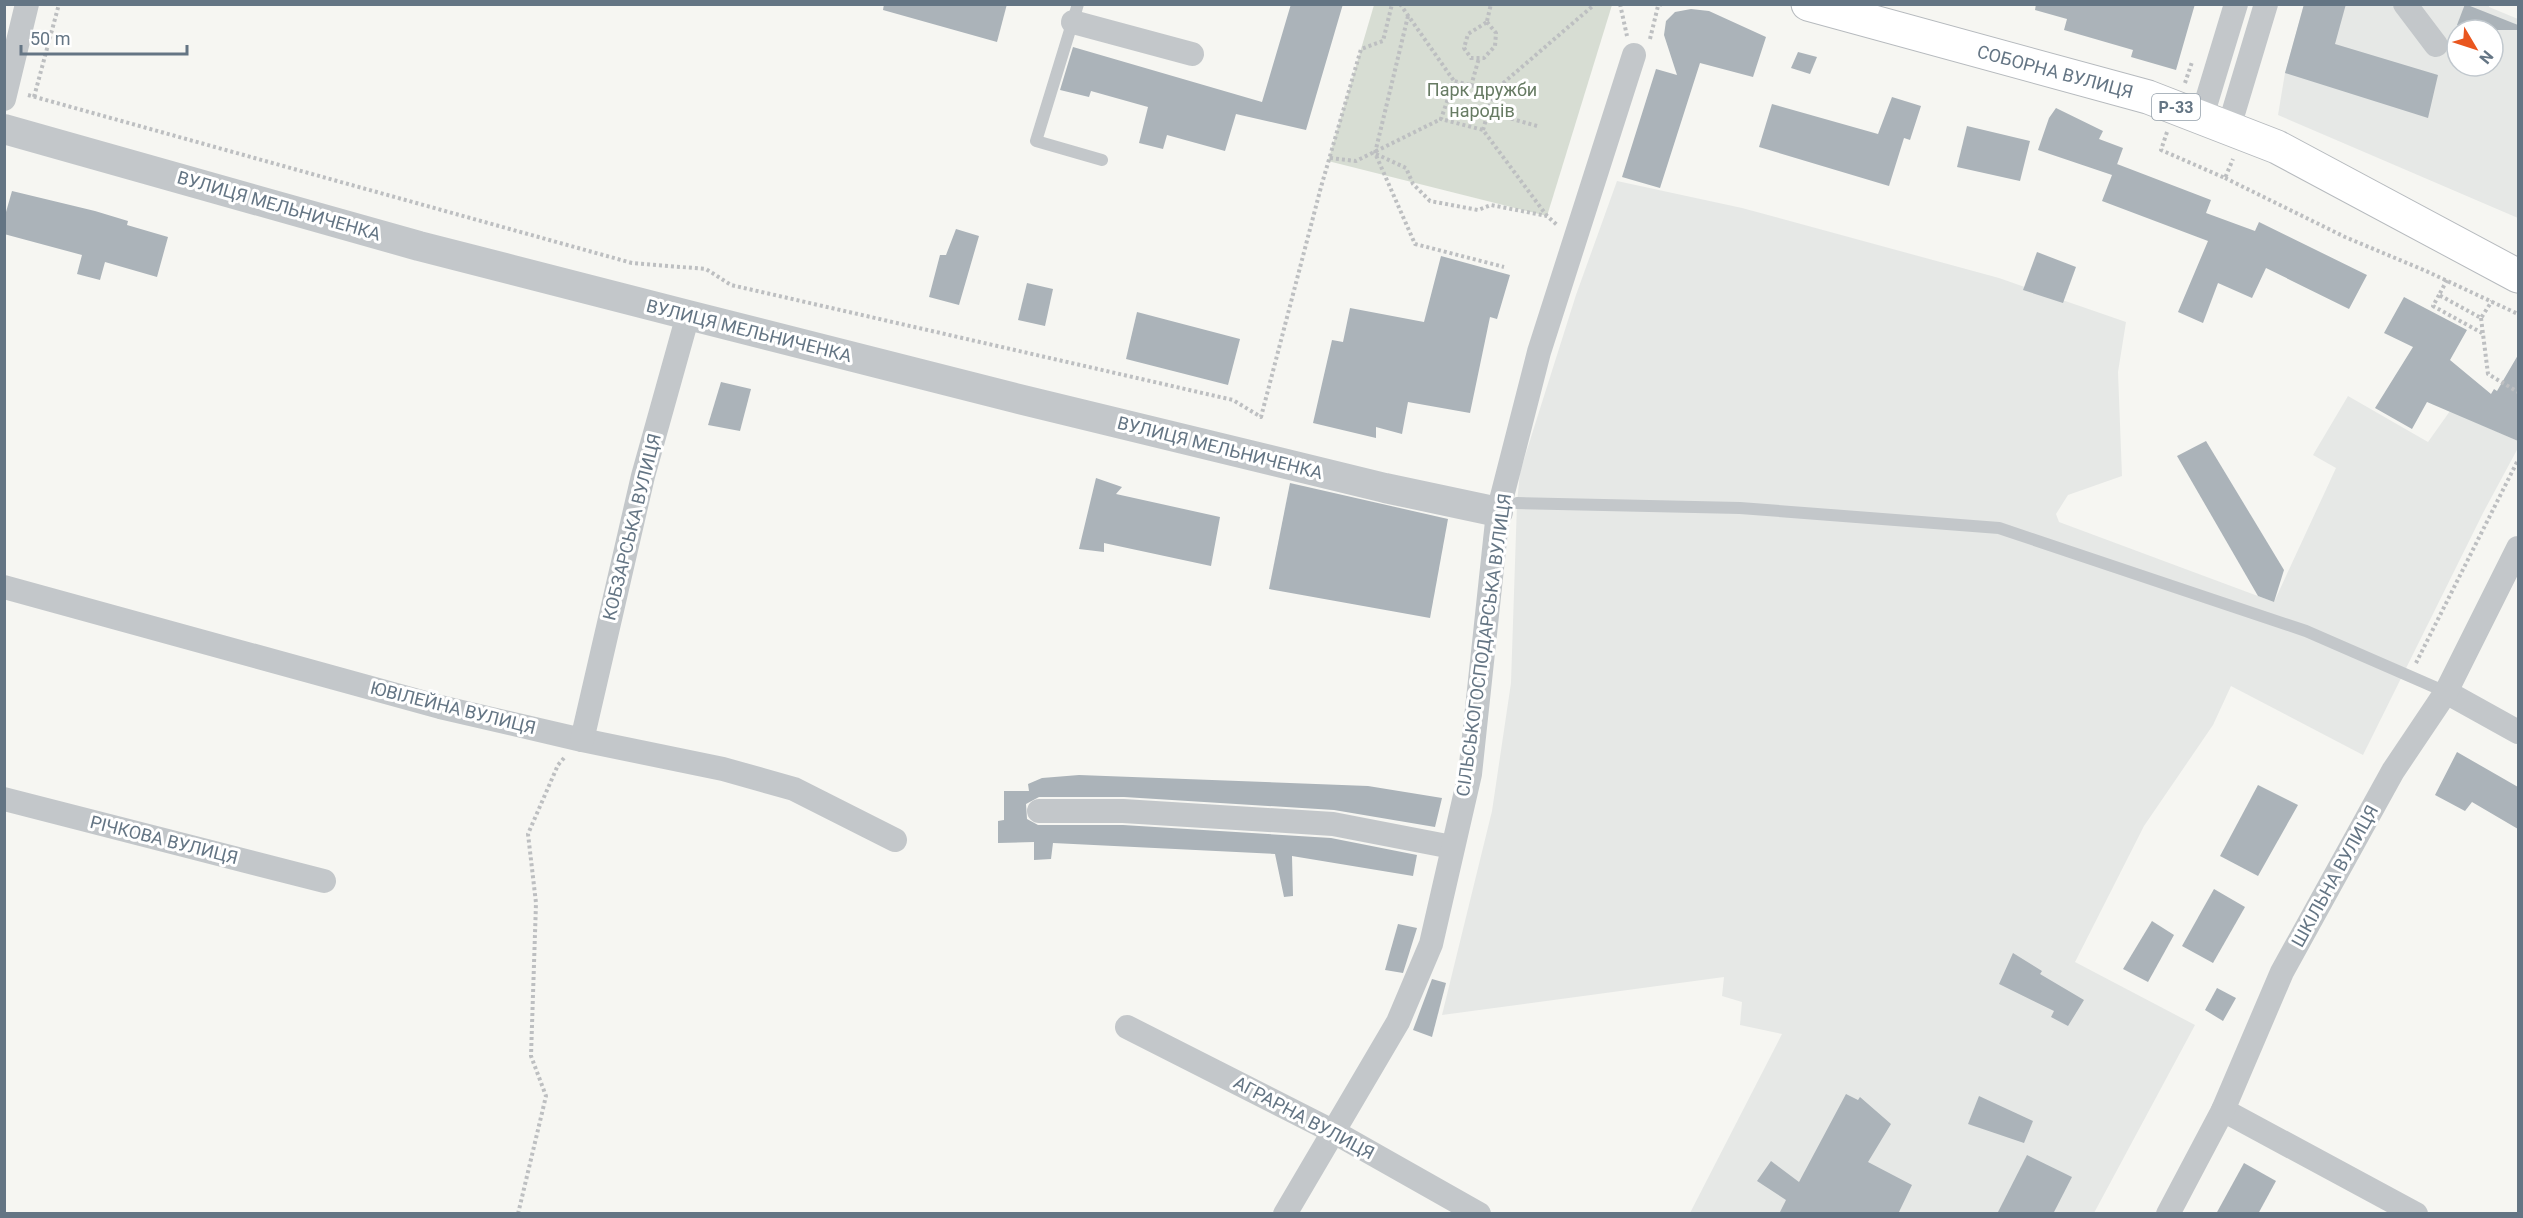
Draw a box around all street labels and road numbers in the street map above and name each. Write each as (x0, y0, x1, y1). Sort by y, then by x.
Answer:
street label: СОБОРНА ВУЛИЦЯ (1975, 41, 2135, 102)
road number: Р-33 (2152, 94, 2200, 120)
street label: ВУЛИЦЯ МЕЛЬНИЧЕНКА (175, 166, 384, 245)
street label: ВУЛИЦЯ МЕЛЬНИЧЕНКА (644, 295, 854, 366)
street label: ВУЛИЦЯ МЕЛЬНИЧЕНКА (1115, 412, 1325, 483)
street label: КОБЗАРСЬКА ВУЛИЦЯ (598, 431, 665, 622)
street label: СІЛЬСЬКОГОСПОДАРСЬКА ВУЛИЦЯ (1452, 492, 1515, 798)
street label: ЮВІЛЕЙНА ВУЛИЦЯ (368, 677, 538, 738)
street label: ШКІЛЬНА ВУЛИЦЯ (2287, 801, 2382, 950)
street label: РІЧКОВА ВУЛИЦЯ (88, 811, 240, 868)
street label: АГРАРНА ВУЛИЦЯ (1230, 1072, 1378, 1164)

